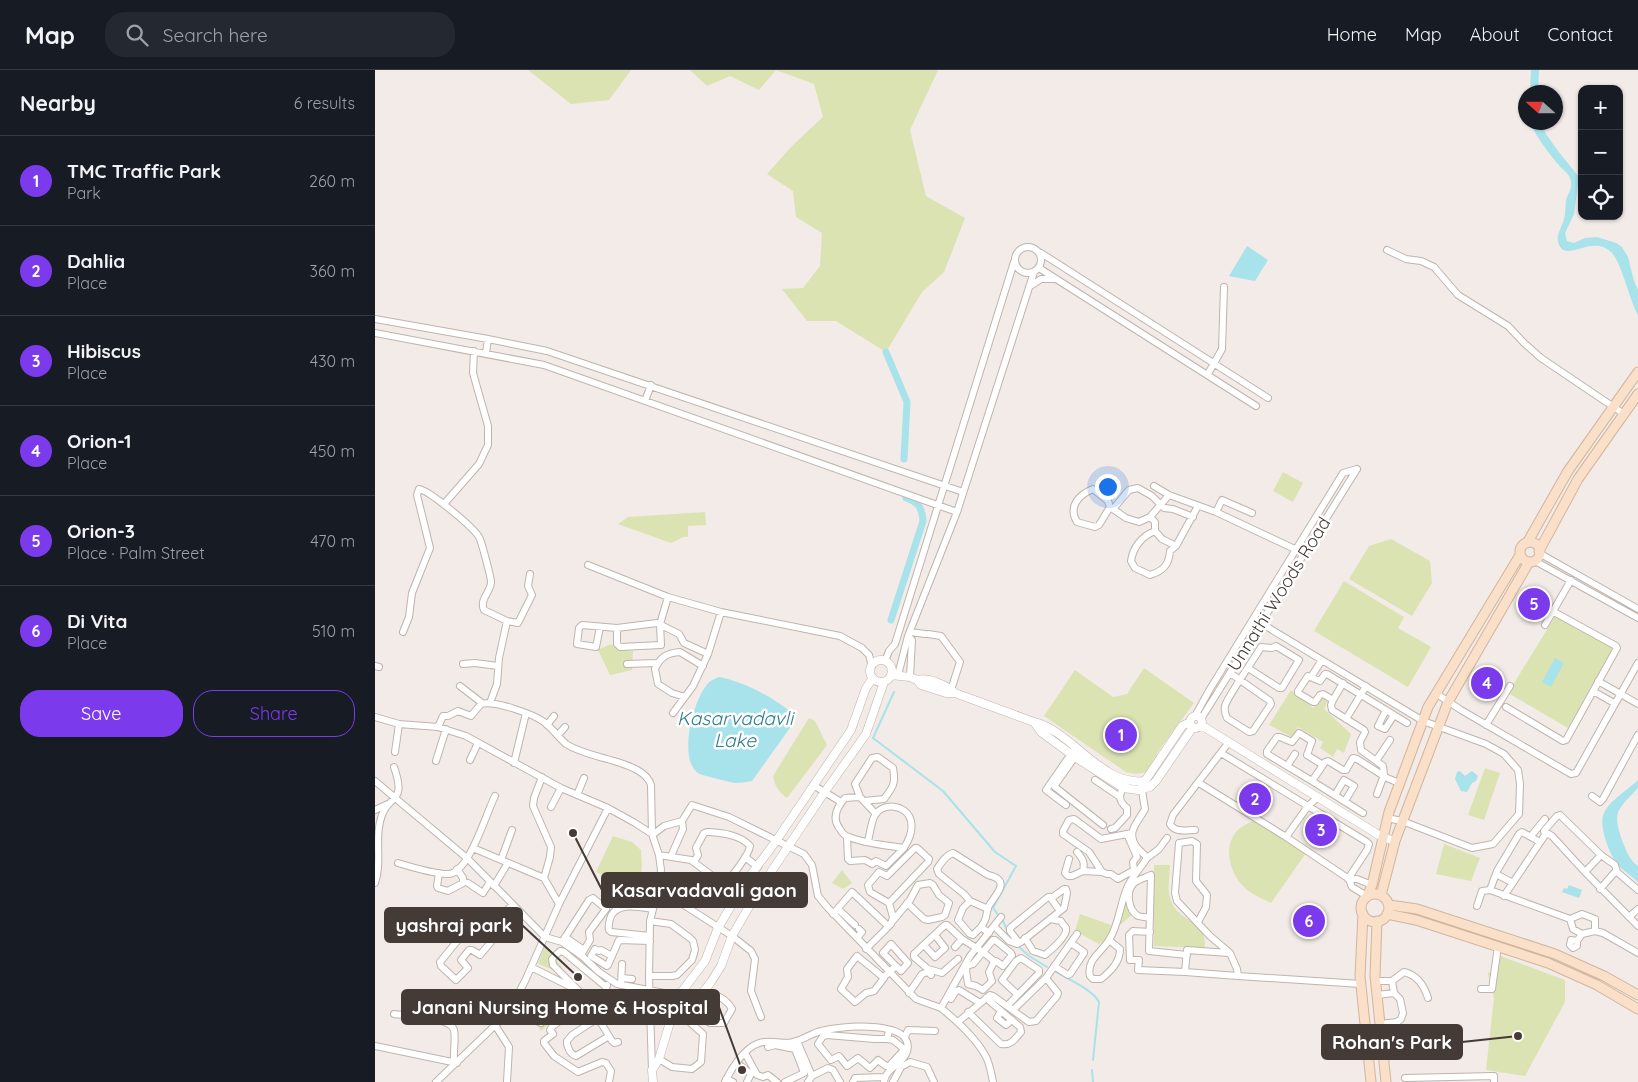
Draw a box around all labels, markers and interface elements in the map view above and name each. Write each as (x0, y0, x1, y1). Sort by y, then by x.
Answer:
search box (105, 12, 455, 57)
text: Map (25, 20, 75, 50)
icon: search (123, 21, 151, 49)
text: Search here (163, 23, 268, 47)
text: Home (1327, 23, 1377, 46)
text: Map (1405, 23, 1442, 46)
text: About (1470, 23, 1520, 46)
text: Contact (1548, 23, 1613, 46)
north arrow (1518, 85, 1563, 130)
map controls (1578, 85, 1623, 220)
button: + (1578, 85, 1623, 130)
text: Nearby (20, 90, 96, 116)
text: 6 results (294, 93, 355, 113)
button: − (1578, 130, 1623, 175)
text: TMC Traffic Park (67, 159, 221, 183)
text: 1 (33, 171, 39, 191)
text: 260 m (309, 171, 355, 191)
button: locate (1578, 175, 1623, 220)
text: Park (67, 183, 101, 203)
text: Dahlia (67, 249, 125, 273)
text: 2 (31, 261, 41, 281)
text: 360 m (310, 261, 355, 281)
text: Place (67, 273, 107, 293)
text: Hibiscus (67, 339, 141, 363)
text: 3 (32, 351, 40, 371)
text: 430 m (310, 351, 355, 371)
text: Place (67, 363, 107, 383)
text: Orion-1 (67, 429, 132, 453)
text: 4 (31, 441, 41, 461)
text: 450 m (309, 441, 355, 461)
text: Place (67, 453, 107, 473)
your location (1095, 474, 1121, 500)
street label: Unnathi Woods Road (1222, 512, 1335, 675)
text: Orion-3 (67, 519, 135, 543)
text: 5 (31, 531, 41, 551)
text: 470 m (310, 531, 355, 551)
text: Place · Palm Street (67, 543, 205, 563)
pin: 5 (1518, 585, 1550, 623)
text: Di Vita (67, 609, 127, 633)
text: 6 (32, 621, 40, 641)
text: 510 m (312, 621, 355, 641)
text: Place (67, 633, 107, 653)
pin: 4 (1471, 664, 1503, 702)
button: Save (20, 690, 183, 737)
button: Share (193, 690, 355, 737)
water label: Kasarvadavli Lake (677, 706, 795, 752)
pin: 1 (1105, 716, 1137, 754)
pin: 2 (1239, 780, 1271, 818)
pin: 3 (1305, 811, 1337, 849)
callout: Kasarvadavali gaon (602, 873, 807, 907)
text: Kasarvadavali gaon (611, 878, 797, 902)
pin: 6 (1293, 902, 1325, 940)
callout: yashraj park (385, 908, 522, 942)
text: yashraj park (396, 913, 513, 937)
callout: Janani Nursing Home & Hospital (402, 990, 719, 1024)
text: Janani Nursing Home & Hospital (412, 995, 708, 1019)
callout: Rohan's Park (1322, 1025, 1462, 1059)
text: Rohan's Park (1332, 1030, 1452, 1054)

